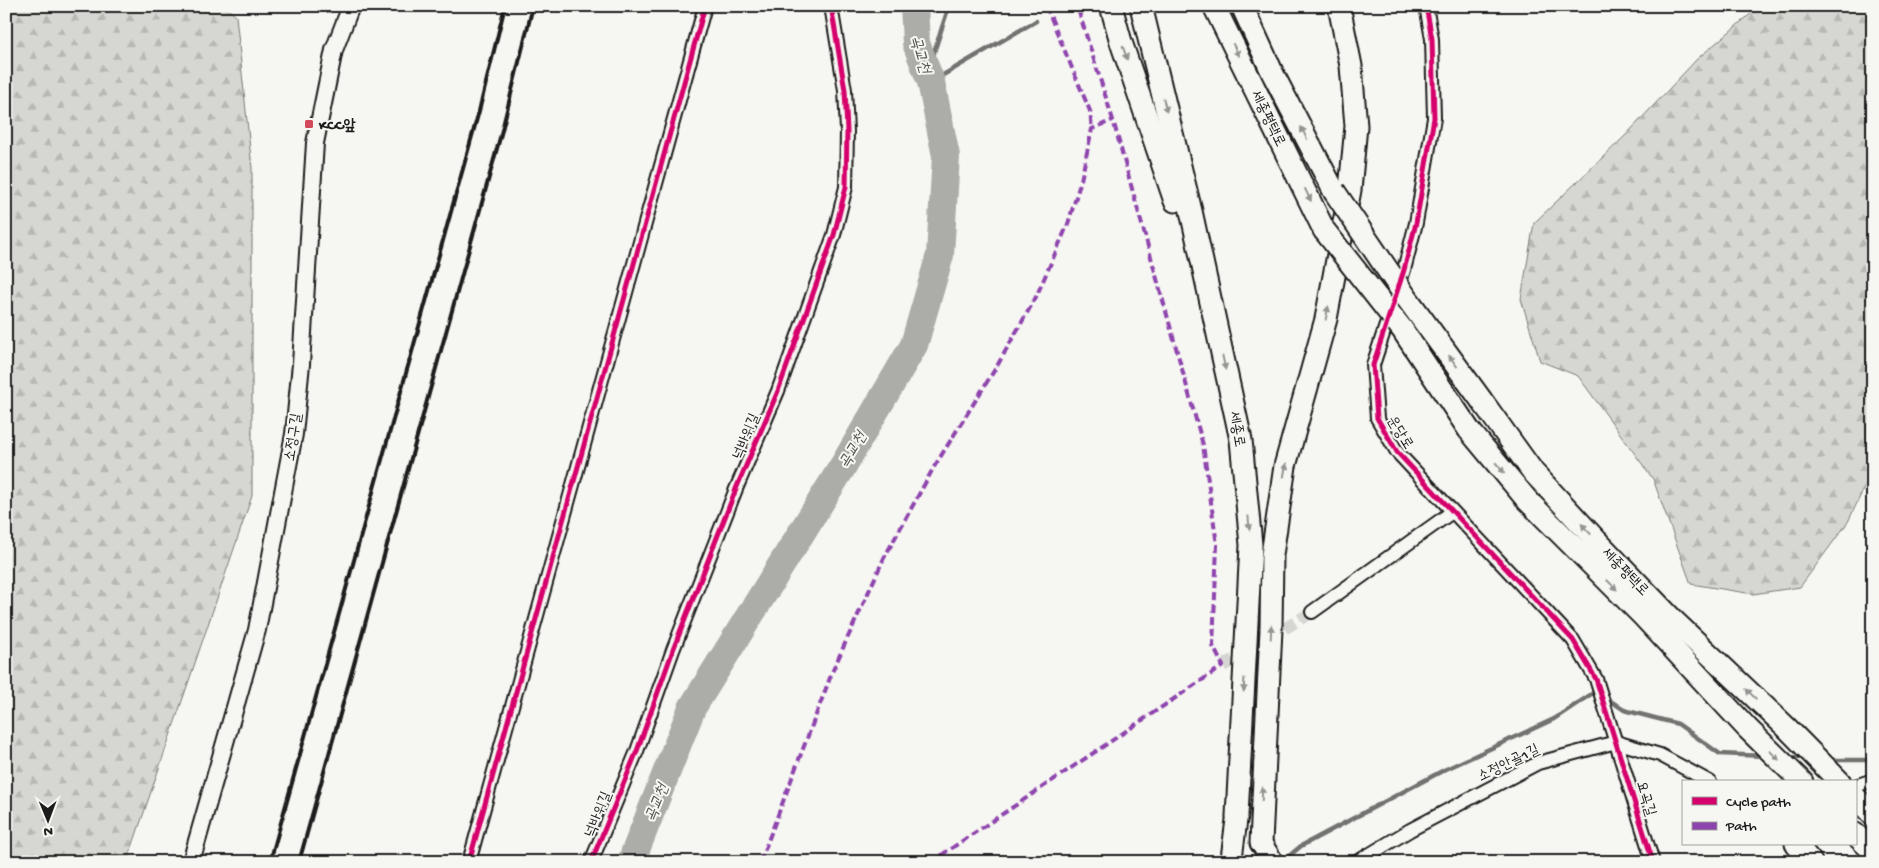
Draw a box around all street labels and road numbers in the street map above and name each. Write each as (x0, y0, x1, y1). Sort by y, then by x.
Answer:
street label: 세종평택로 (1246, 88, 1289, 150)
street label: 세종로 (1224, 410, 1248, 449)
street label: 넉바위길 (729, 411, 765, 463)
street label: 소정구길 (281, 412, 307, 463)
street label: 운당로 (1382, 413, 1417, 453)
street label: 세종평택로 (1597, 544, 1652, 600)
street label: 소정안골1길 (1475, 741, 1543, 786)
street label: 요곡길 (1631, 779, 1659, 819)
street label: 넉바위길 (581, 789, 616, 841)

